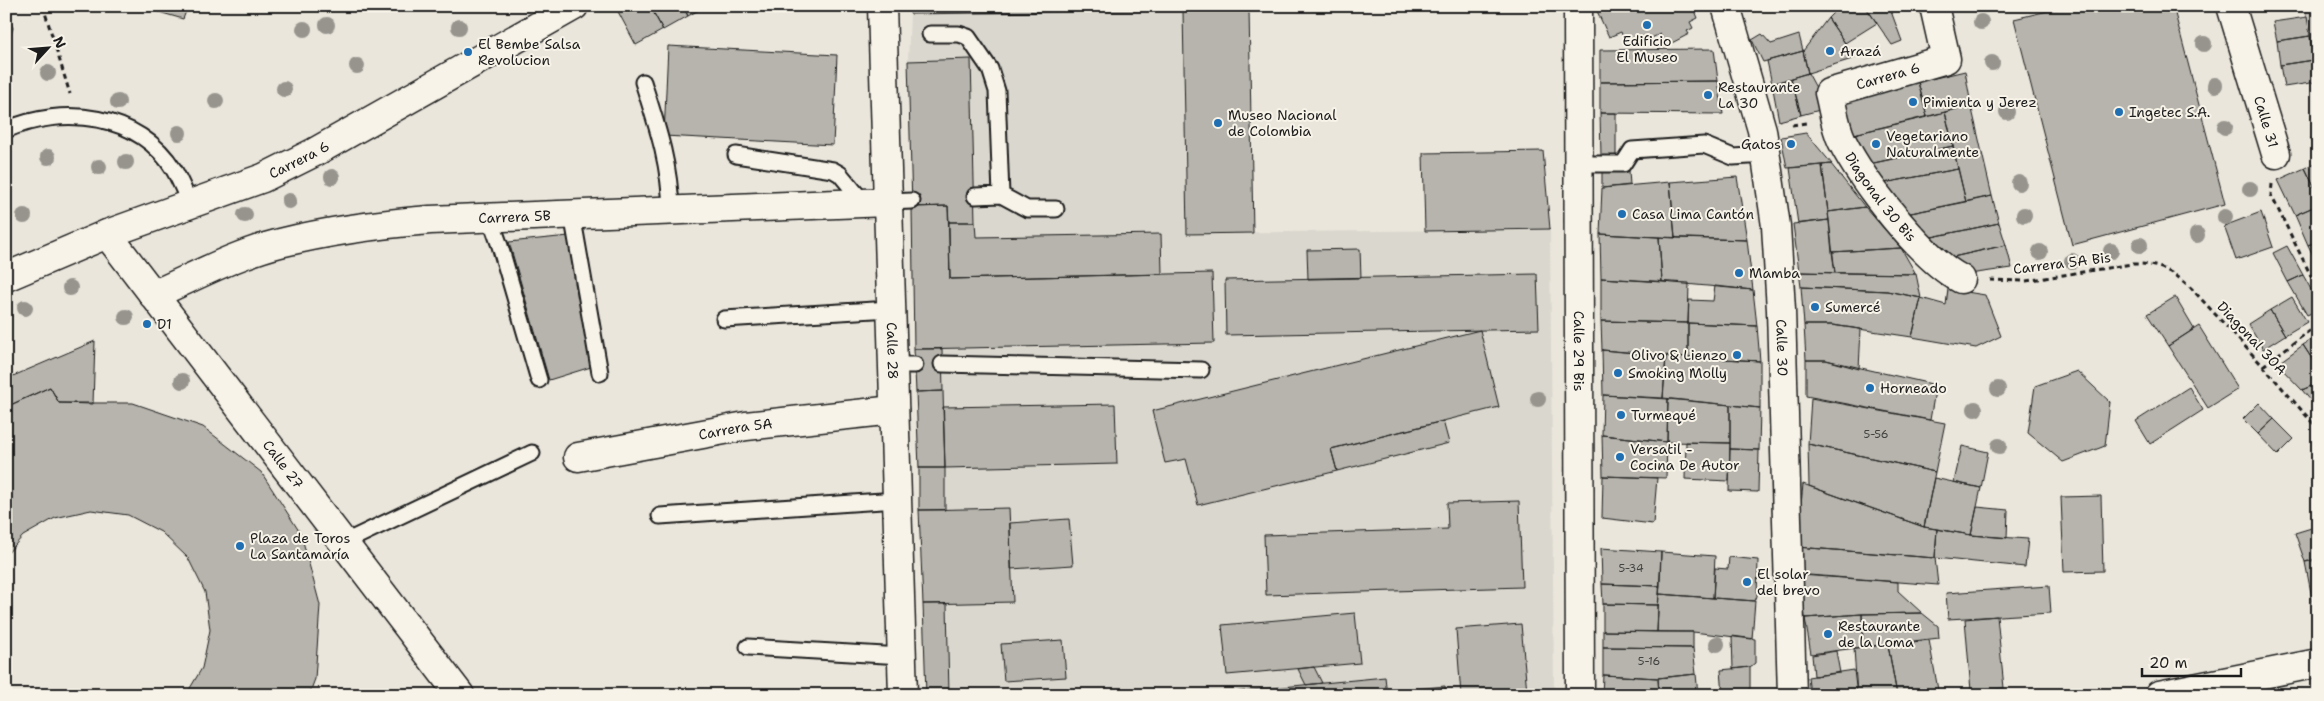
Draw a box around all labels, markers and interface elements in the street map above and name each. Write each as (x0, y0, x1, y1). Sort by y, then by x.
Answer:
marker: Edificio El Museo (1641, 19, 1653, 31)
north arrow (22, 22, 72, 72)
place label: Edificio El Museo (1616, 32, 1678, 66)
text: N (49, 33, 70, 51)
place label: El Bembe Salsa Revolucion (478, 35, 581, 69)
place label: Arazá (1840, 42, 1881, 60)
marker: Arazá (1824, 45, 1836, 57)
marker: El Bembe Salsa Revolucion (462, 46, 474, 58)
street label: Carrera 6 (1854, 58, 1922, 94)
place label: Restaurante La 30 (1718, 78, 1801, 112)
marker: Restaurante La 30 (1702, 89, 1714, 101)
place label: Pimienta y Jerez (1923, 93, 2037, 111)
street label: Calle 31 (2250, 94, 2283, 150)
marker: Pimienta y Jerez (1907, 96, 1919, 108)
place label: Ingetec S.A. (2129, 103, 2210, 121)
place label: Museo Nacional de Colombia (1228, 106, 1337, 140)
marker: Ingetec S.A. (2113, 106, 2125, 118)
marker: Museo Nacional de Colombia (1212, 117, 1224, 129)
place label: Vegetariano Naturalmente (1886, 127, 1979, 161)
place label: Gatos (1741, 135, 1781, 153)
street label: Carrera 6 (266, 137, 333, 183)
marker: Gatos (1785, 138, 1797, 150)
marker: Vegetariano Naturalmente (1870, 138, 1882, 150)
street label: Diagonal 30 Bis (1841, 149, 1920, 245)
place label: Casa Lima Cantón (1632, 205, 1754, 223)
street label: Carrera 5B (478, 206, 551, 227)
marker: Casa Lima Cantón (1616, 208, 1628, 220)
street label: Carrera 5A Bis (2012, 248, 2112, 278)
place label: Mamba (1749, 264, 1800, 282)
marker: Mamba (1733, 267, 1745, 279)
street label: Diagonal 30A (2213, 297, 2291, 379)
place label: Sumercé (1825, 298, 1881, 316)
marker: Sumercé (1809, 301, 1821, 313)
street label: Calle 29 Bis (1570, 311, 1588, 391)
place label: D1 (157, 315, 172, 333)
marker: D1 (141, 318, 153, 330)
street label: Calle 30 (1772, 319, 1792, 377)
street label: Calle 28 (883, 322, 902, 380)
place label: Olivo & Lienzo (1631, 346, 1727, 364)
marker: Olivo & Lienzo (1731, 349, 1743, 361)
place label: Smoking Molly (1628, 364, 1727, 382)
marker: Smoking Molly (1612, 367, 1624, 379)
place label: Horneado (1880, 379, 1947, 397)
marker: Horneado (1864, 382, 1876, 394)
place label: Turmequé (1631, 406, 1696, 424)
marker: Turmequé (1615, 409, 1627, 421)
street label: Carrera 5A (697, 414, 773, 444)
house number: 5-56 (1864, 427, 1889, 442)
street label: Calle 27 (259, 436, 308, 492)
place label: Versatil - Cocina De Autor (1630, 440, 1740, 474)
marker: Versatil - Cocina De Autor (1614, 451, 1626, 463)
place label: Plaza de Toros La Santamaría (250, 529, 350, 563)
marker: Plaza de Toros La Santamaría (234, 540, 246, 552)
house number: 5-34 (1618, 561, 1644, 576)
place label: El solar del brevo (1757, 565, 1820, 599)
marker: El solar del brevo (1741, 576, 1753, 588)
place label: Restaurante de la Loma (1838, 617, 1921, 651)
marker: Restaurante de la Loma (1822, 628, 1834, 640)
scale bar (2142, 646, 2240, 678)
text: 20 m (2149, 653, 2188, 673)
house number: 5-16 (1638, 654, 1660, 669)

